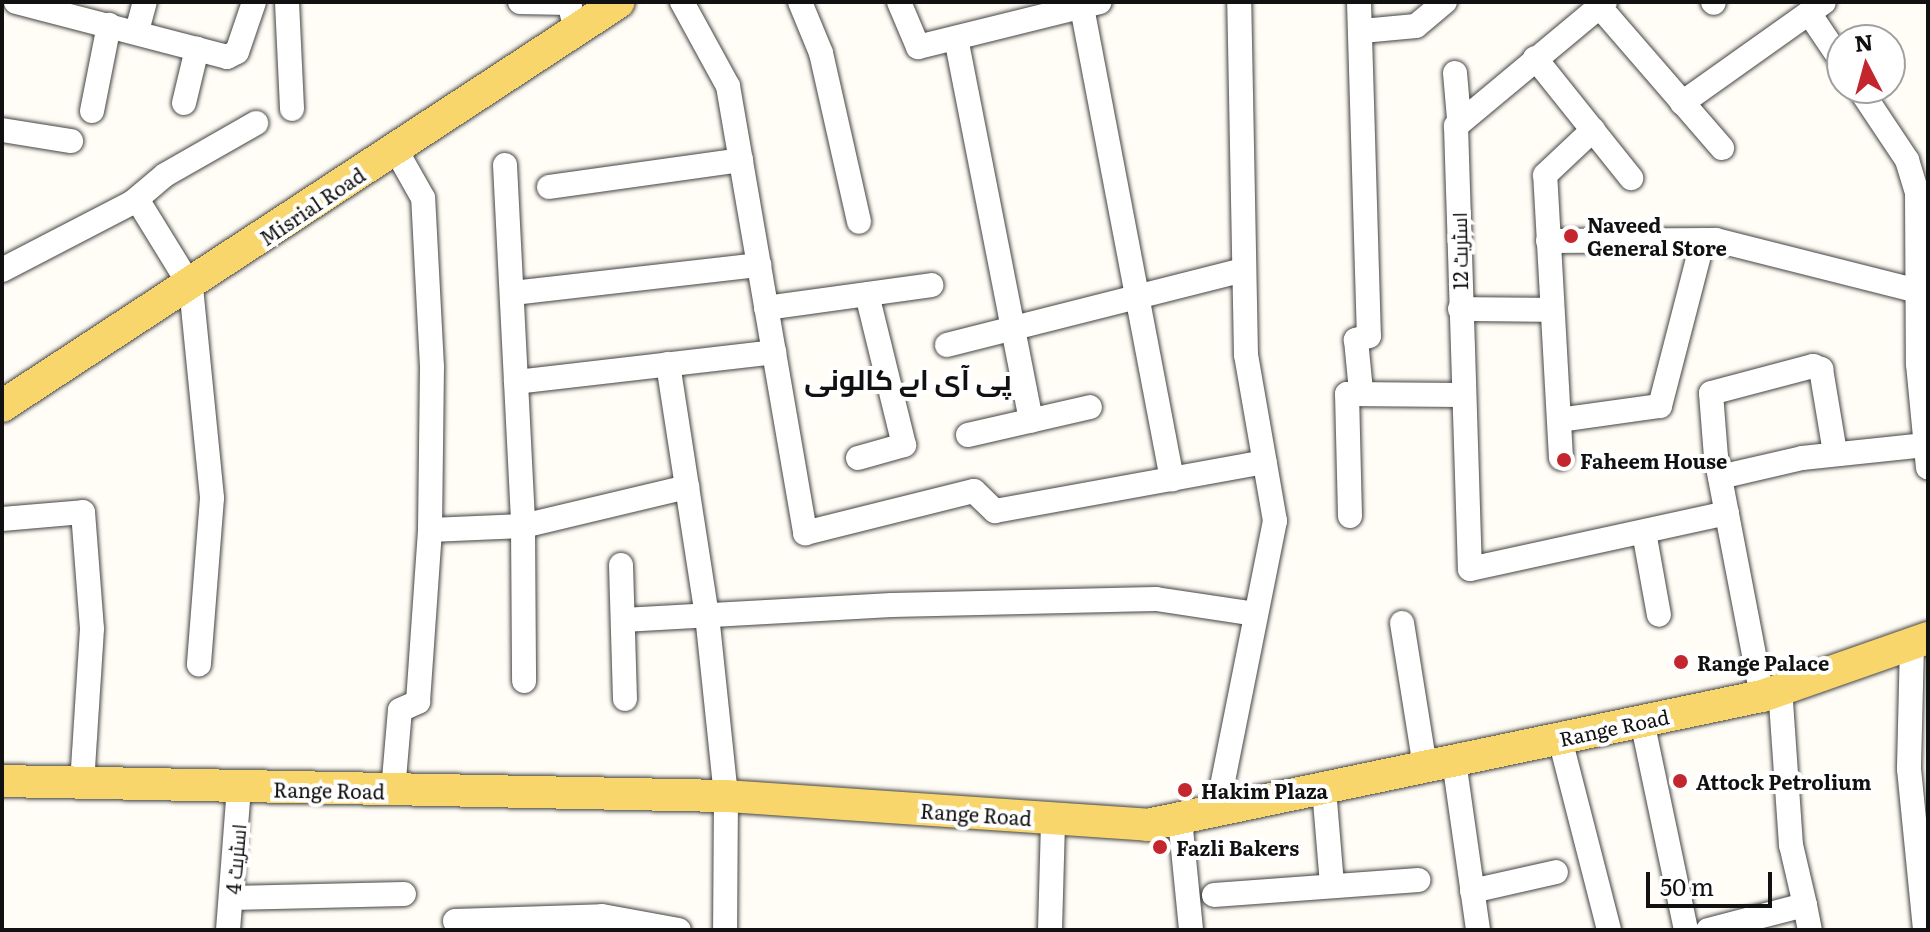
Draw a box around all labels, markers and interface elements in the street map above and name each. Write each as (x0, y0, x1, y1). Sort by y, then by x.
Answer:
north arrow (1826, 24, 1906, 104)
text: N (1853, 24, 1875, 59)
street label: Misrial Road (255, 162, 369, 250)
street label: اسٹریٹ 12 (1446, 212, 1472, 290)
place label: Naveed General Store (1587, 212, 1727, 259)
marker: Naveed General Store (1562, 227, 1580, 245)
district label: پی آی اے کالونی (804, 361, 1012, 395)
place label: Faheem House (1580, 448, 1727, 472)
marker: Faheem House (1555, 451, 1573, 469)
place label: Range Palace (1697, 650, 1829, 674)
marker: Range Palace (1672, 653, 1690, 671)
street label: Range Road (1557, 704, 1671, 750)
place label: Attock Petrolium (1696, 769, 1871, 793)
marker: Attock Petrolium (1671, 772, 1689, 790)
street label: Range Road (273, 777, 385, 803)
place label: Hakim Plaza (1201, 778, 1328, 802)
marker: Hakim Plaza (1176, 781, 1194, 799)
street label: Range Road (919, 798, 1033, 830)
street label: اسٹریٹ 4 (220, 823, 250, 895)
place label: Fazli Bakers (1176, 835, 1299, 859)
marker: Fazli Bakers (1151, 838, 1169, 856)
scale bar (1650, 856, 1776, 906)
text: 50 m (1660, 868, 1714, 903)

